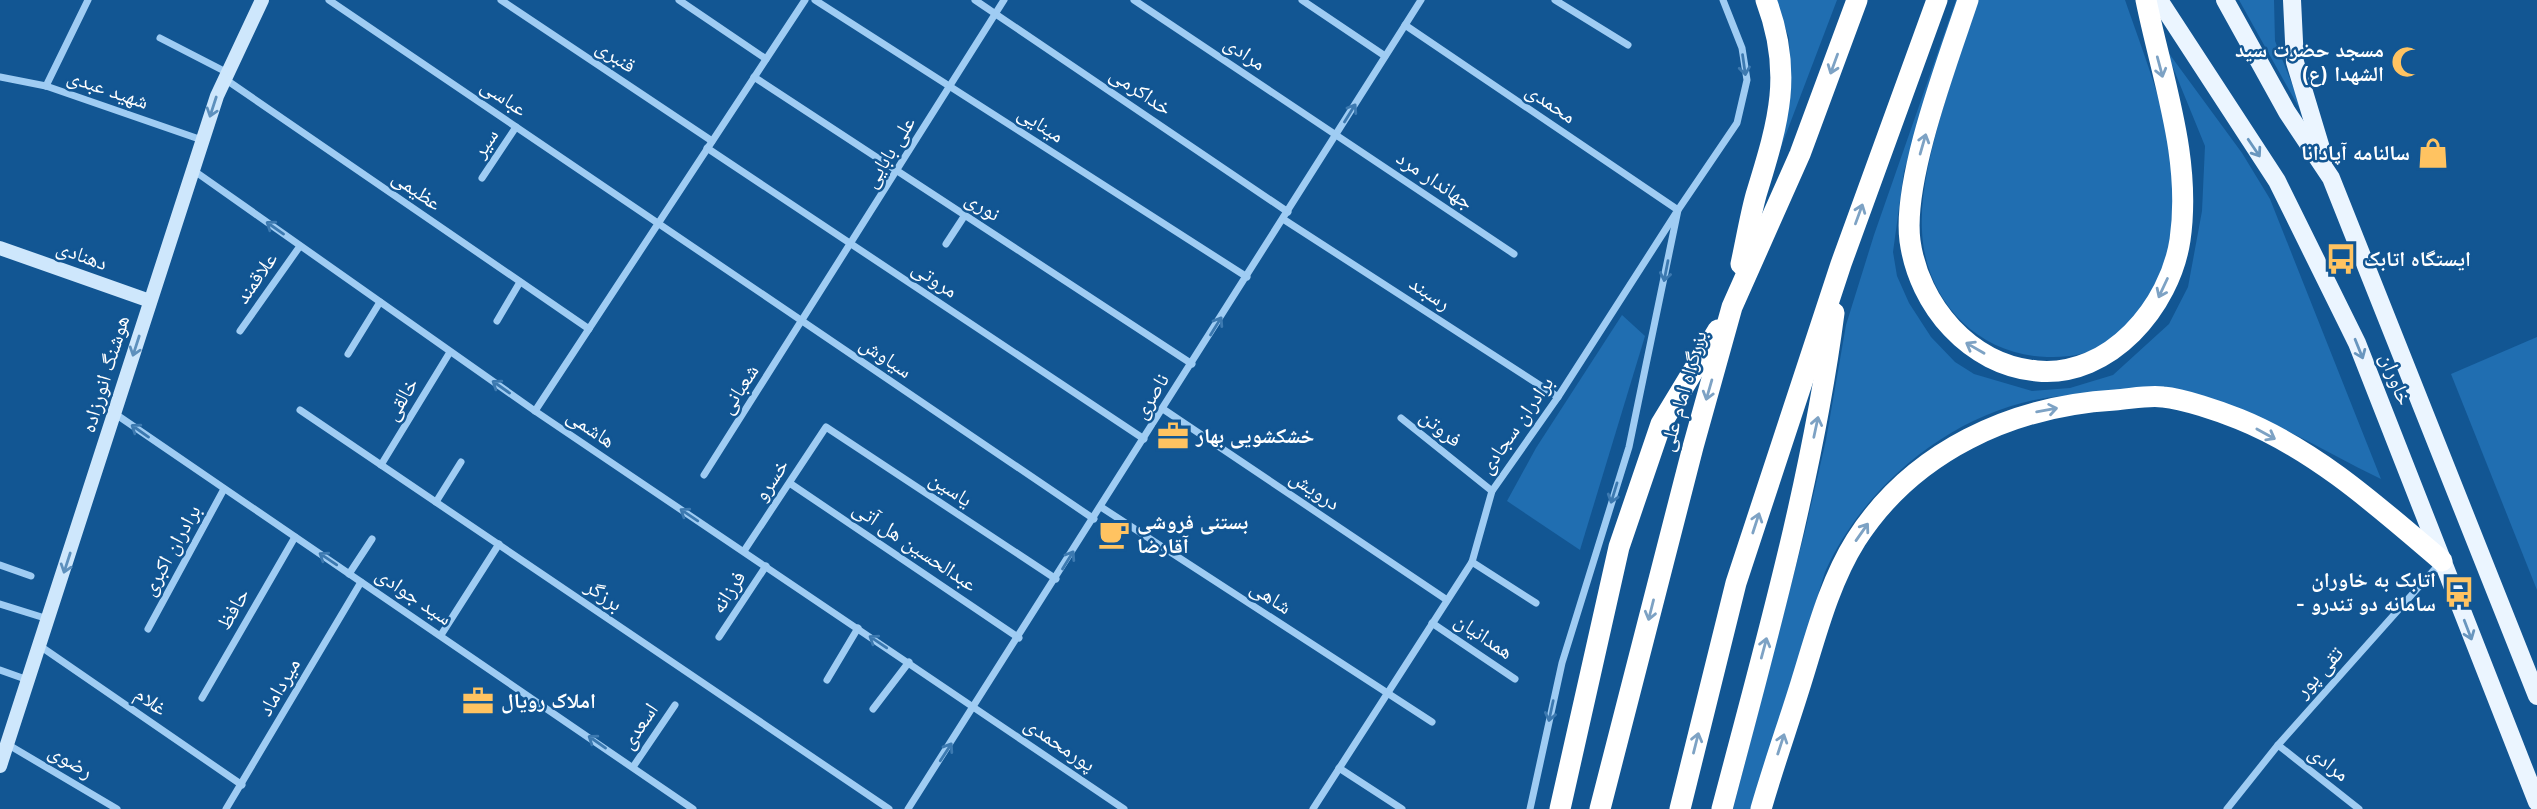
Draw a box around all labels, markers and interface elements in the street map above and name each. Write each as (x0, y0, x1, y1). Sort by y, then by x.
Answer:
street label: مرادی (1220, 29, 1271, 75)
street label: قنبری (592, 32, 641, 78)
place label: مسجد حضرت سید الشهدا (ع) (2235, 36, 2384, 87)
mosque icon: مسجد حضرت سید الشهدا (ع) (2390, 45, 2424, 79)
one-way arrow (1826, 52, 1839, 74)
one-way arrow (1738, 53, 1751, 75)
one-way arrow (2154, 55, 2167, 78)
street label: خداکرمی (1105, 60, 1178, 121)
street label: شهید عبدی (64, 62, 152, 114)
street label: عباسی (476, 71, 533, 122)
street label: محمدی (1521, 76, 1582, 128)
one-way arrow (206, 95, 218, 117)
street label: مینایی (1013, 99, 1070, 149)
one-way arrow (1342, 104, 1357, 123)
street label: علی بابایی (856, 111, 921, 193)
street label: سیر (464, 123, 503, 163)
one-way arrow (1918, 133, 1931, 155)
shop icon: سالنامه آپادانا (2416, 136, 2450, 170)
one-way arrow (2247, 138, 2262, 157)
place label: سالنامه آپادانا (2301, 139, 2410, 165)
street label: جهاندار مرد (1392, 144, 1479, 214)
street label: عظیمی (387, 163, 448, 216)
street label: نوری (961, 184, 1006, 226)
one-way arrow (1854, 204, 1866, 226)
one-way arrow (266, 221, 285, 235)
street label: دهنادی (53, 233, 111, 275)
bus stop icon: ایستگاه اتابک (2324, 242, 2358, 276)
place label: ایستگاه اتابک (2364, 245, 2471, 271)
street label: علاقمند (228, 246, 282, 308)
street label: مروتی (907, 254, 963, 304)
one-way arrow (1658, 259, 1672, 282)
street label: رسبند (1405, 269, 1456, 315)
one-way arrow (2156, 277, 2169, 299)
street label: هوشنگ انورزاده (74, 312, 134, 436)
one-way arrow (1209, 317, 1223, 337)
street label: بزرگراه امام علی (1652, 327, 1714, 455)
street label: سیاوش (855, 329, 918, 384)
one-way arrow (128, 335, 141, 357)
one-way arrow (2354, 338, 2367, 360)
one-way arrow (1965, 340, 1985, 354)
street label: خاوران (2375, 349, 2419, 408)
street label: شعبانی (713, 359, 765, 419)
street label: ناصری (1126, 368, 1174, 423)
street label: برادران سجادی (1472, 370, 1558, 478)
street label: خالقی (377, 372, 424, 425)
one-way arrow (1701, 379, 1714, 401)
one-way arrow (492, 380, 511, 394)
street label: هاشمی (562, 402, 621, 454)
street label: فروتن (1415, 402, 1468, 453)
one-way arrow (2035, 403, 2058, 416)
one-way arrow (1809, 416, 1823, 439)
office icon: خشکشویی بهار (1156, 419, 1190, 453)
place label: خشکشویی بهار (1195, 422, 1314, 449)
one-way arrow (131, 424, 150, 438)
one-way arrow (2256, 427, 2276, 441)
street label: خسرو (747, 453, 794, 506)
street label: درویش (1285, 463, 1346, 516)
street label: یاسین (925, 465, 978, 512)
one-way arrow (1607, 482, 1620, 504)
street label: عبدالحسین هل آتی (848, 494, 983, 597)
street label: برادران اکبری (134, 499, 206, 600)
one-way arrow (680, 508, 699, 522)
place label: بستنی فروشی آقارضا (1137, 508, 1248, 558)
one-way arrow (1750, 512, 1763, 534)
cafe icon: بستنی فروشی آقارضا (1097, 517, 1131, 551)
one-way arrow (1855, 523, 1869, 542)
one-way arrow (1061, 551, 1075, 571)
one-way arrow (60, 552, 73, 574)
one-way arrow (318, 552, 338, 566)
street label: سید جوادی (371, 560, 458, 630)
street label: فرزانه (704, 565, 751, 618)
place label: اتابک به خاوران - سامانه دو تندرو (2296, 566, 2436, 616)
street label: برزگر (580, 572, 628, 616)
street label: شاهی (1245, 573, 1297, 620)
bus stop icon: اتابک به خاوران - سامانه دو تندرو (2442, 575, 2476, 609)
street label: حافظ (210, 583, 254, 634)
one-way arrow (1644, 598, 1657, 621)
street label: همدانیان (1450, 606, 1519, 664)
one-way arrow (2463, 618, 2476, 640)
one-way arrow (869, 634, 888, 649)
one-way arrow (1759, 637, 1772, 659)
street label: تقی پور (2288, 640, 2349, 704)
street label: میرداماد (251, 653, 305, 720)
street label: غلام (129, 680, 173, 722)
office icon: املاک رویال (461, 684, 495, 718)
place label: املاک رویال (501, 687, 596, 714)
street label: اسعدی (613, 697, 663, 754)
one-way arrow (1544, 699, 1557, 722)
street label: پورمحمدی (1020, 710, 1101, 777)
one-way arrow (1690, 732, 1704, 755)
one-way arrow (1776, 733, 1789, 755)
one-way arrow (588, 735, 607, 750)
street label: رضوی (44, 737, 99, 783)
street label: مرادی (2304, 738, 2355, 786)
one-way arrow (938, 743, 953, 762)

